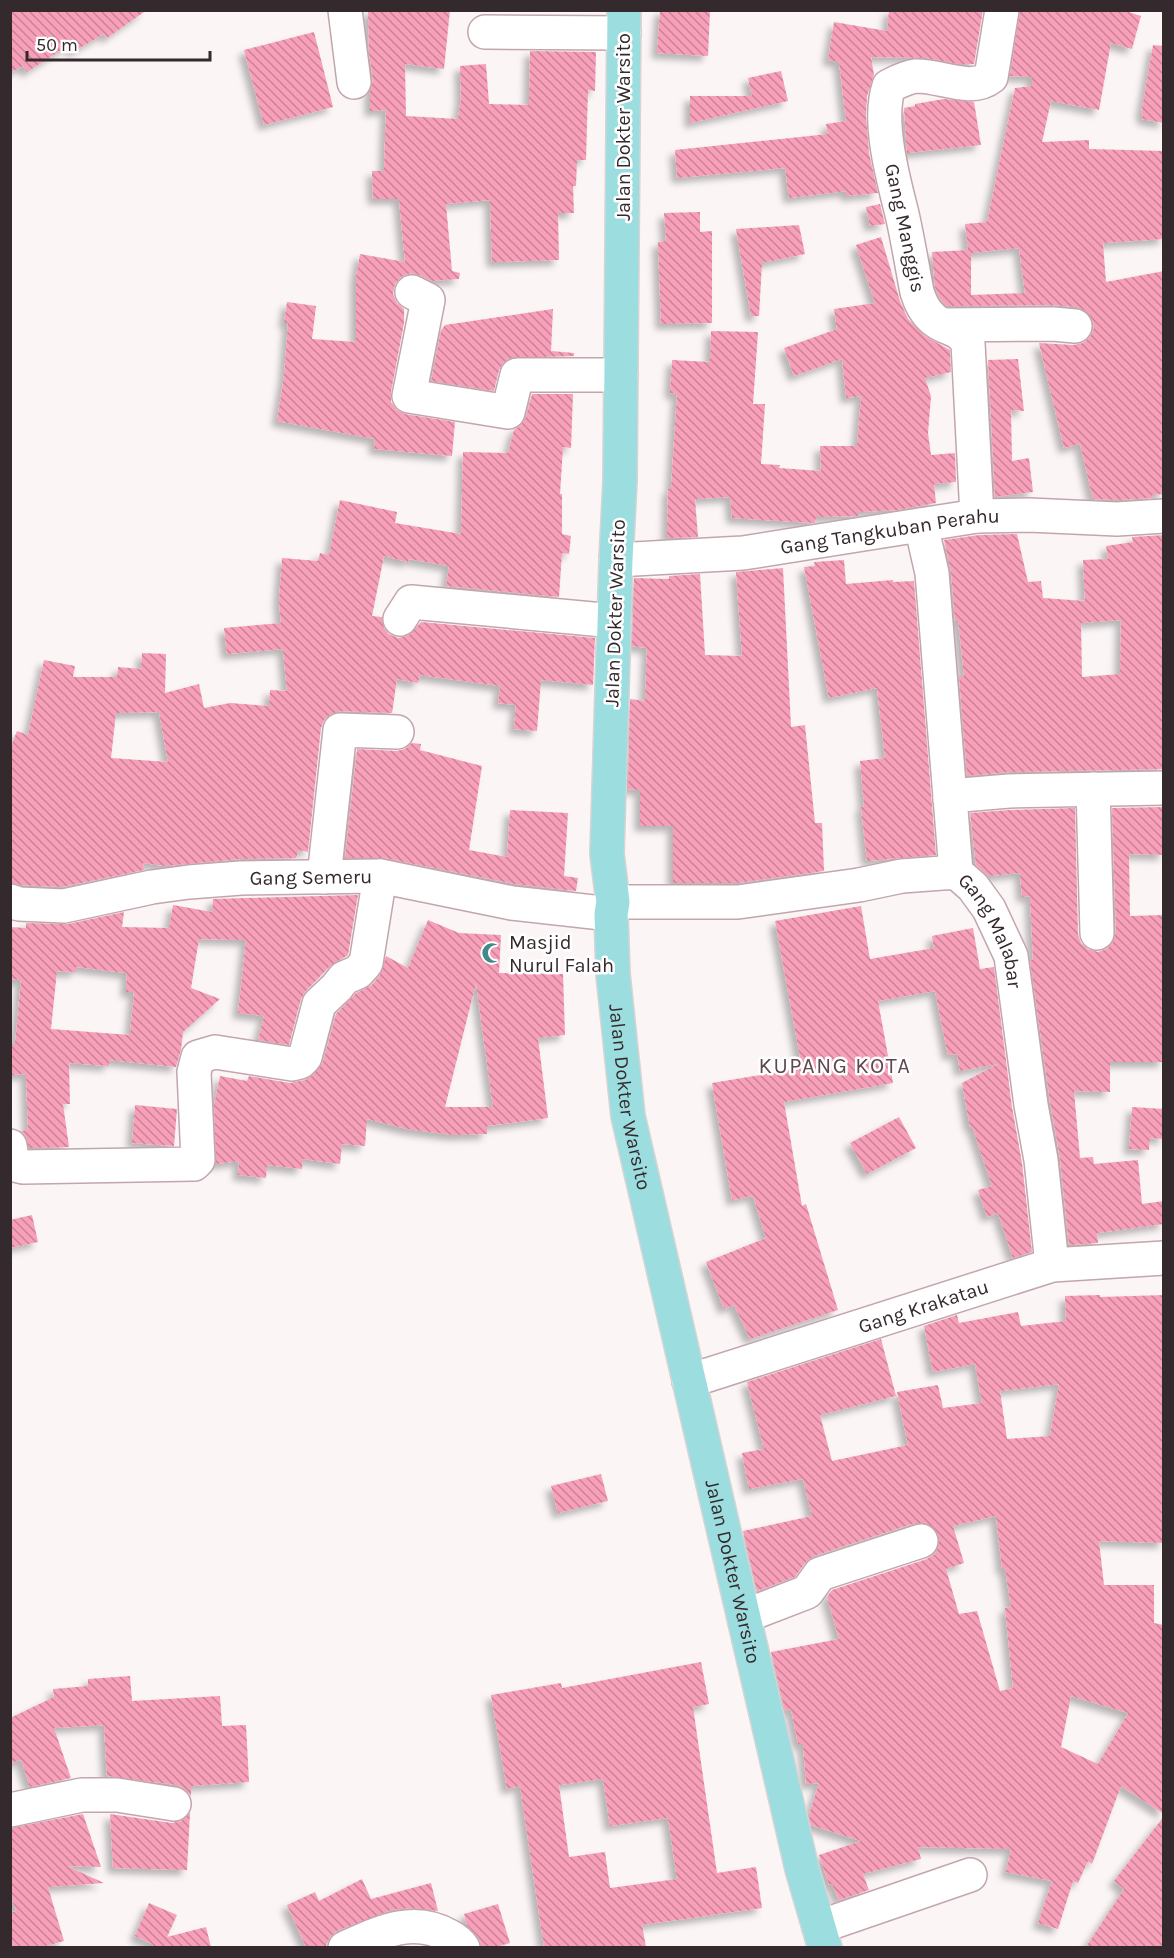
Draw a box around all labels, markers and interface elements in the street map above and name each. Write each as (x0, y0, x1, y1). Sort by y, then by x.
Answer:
scale bar (27, 24, 210, 62)
street label: Jalan Dokter Warsito (612, 33, 635, 221)
text: 50 m (36, 34, 78, 56)
street label: Gang Manggis (880, 162, 930, 294)
street label: Gang Tangkuban Perahu (779, 504, 1000, 558)
street label: Jalan Dokter Warsito (600, 519, 630, 707)
street label: Gang Semeru (249, 865, 372, 889)
street label: Gang Malabar (954, 868, 1027, 990)
place label: Masjid Nurul Falah (509, 931, 614, 977)
mosque icon: Masjid Nurul Falah (480, 941, 504, 965)
street label: Jalan Dokter Warsito (605, 1003, 656, 1192)
district label: KUPANG KOTA (759, 1053, 911, 1079)
street label: Gang Krakatau (855, 1275, 991, 1338)
street label: Jalan Dokter Warsito (701, 1477, 766, 1666)

